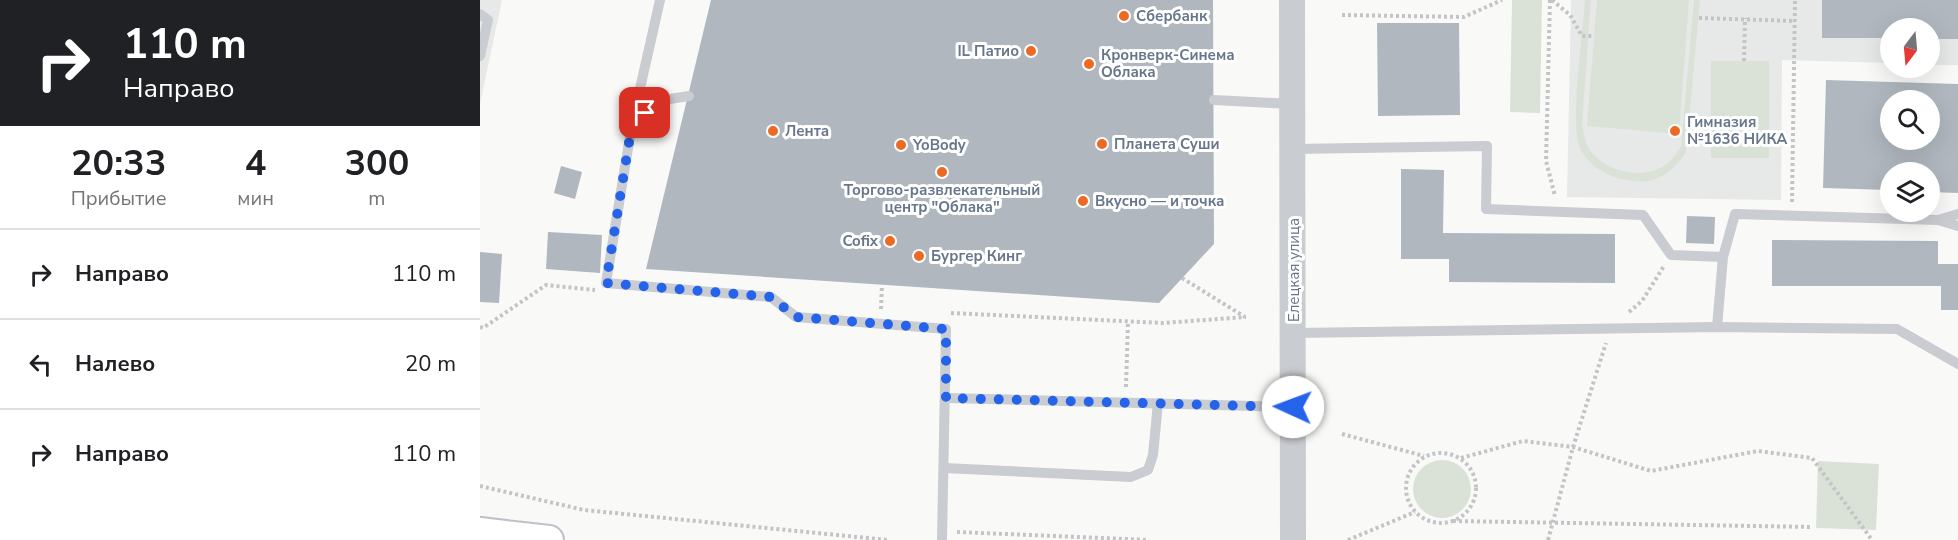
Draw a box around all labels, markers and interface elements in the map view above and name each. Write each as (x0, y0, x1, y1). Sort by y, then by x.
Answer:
place label: Сбербанк (1136, 6, 1208, 26)
marker: Сбербанк (1117, 9, 1131, 23)
text: 110 m (123, 16, 247, 73)
north arrow (1880, 18, 1940, 78)
map controls (1880, 18, 1940, 222)
icon: right (24, 24, 102, 102)
place label: IL Патио (957, 41, 1019, 61)
marker: IL Патио (1024, 44, 1038, 58)
place label: Кронверк-Синема Облака (1101, 45, 1235, 82)
marker: Кронверк-Синема Облака (1082, 57, 1096, 71)
text: Направо (123, 70, 234, 107)
pin (619, 87, 670, 138)
button: search (1880, 90, 1940, 150)
icon: arrive (628, 96, 661, 129)
place label: Гимназия №1636 НИКА (1687, 112, 1788, 149)
place label: Лента (785, 121, 829, 141)
marker: Лента (766, 124, 780, 138)
marker: Гимназия №1636 НИКА (1668, 124, 1682, 138)
place label: Планета Суши (1114, 134, 1219, 154)
place label: YoBody (912, 135, 966, 155)
marker: Планета Суши (1095, 137, 1109, 151)
marker: YoBody (894, 138, 908, 152)
text: 20:33 (71, 139, 166, 188)
text: 4 (245, 139, 266, 188)
text: 300 (345, 139, 409, 188)
button: layers (1880, 162, 1940, 222)
marker: Торгово-развлекательный центр "Облака" (935, 165, 949, 179)
place label: Торгово-развлекательный центр "Облака" (844, 180, 1040, 217)
text: Прибытие (71, 185, 167, 212)
text: мин (237, 185, 274, 212)
text: m (368, 185, 385, 212)
place label: Вкусно — и точка (1095, 191, 1224, 211)
marker: Вкусно — и точка (1076, 194, 1090, 208)
street label: Елецкая улица (1284, 218, 1304, 322)
place label: Cofix (842, 231, 879, 251)
marker: Cofix (883, 234, 897, 248)
place label: Бургер Кинг (931, 246, 1022, 266)
marker: Бургер Кинг (912, 249, 926, 263)
icon: right (24, 258, 57, 291)
text: Направо (75, 259, 169, 289)
text: 110 m (392, 259, 456, 289)
icon: left (24, 348, 57, 381)
text: Налево (75, 349, 155, 379)
text: 20 m (405, 349, 456, 379)
position arrow (1261, 375, 1325, 439)
icon: right (24, 438, 57, 471)
text: Направо (75, 439, 169, 469)
text: 110 m (392, 439, 456, 469)

